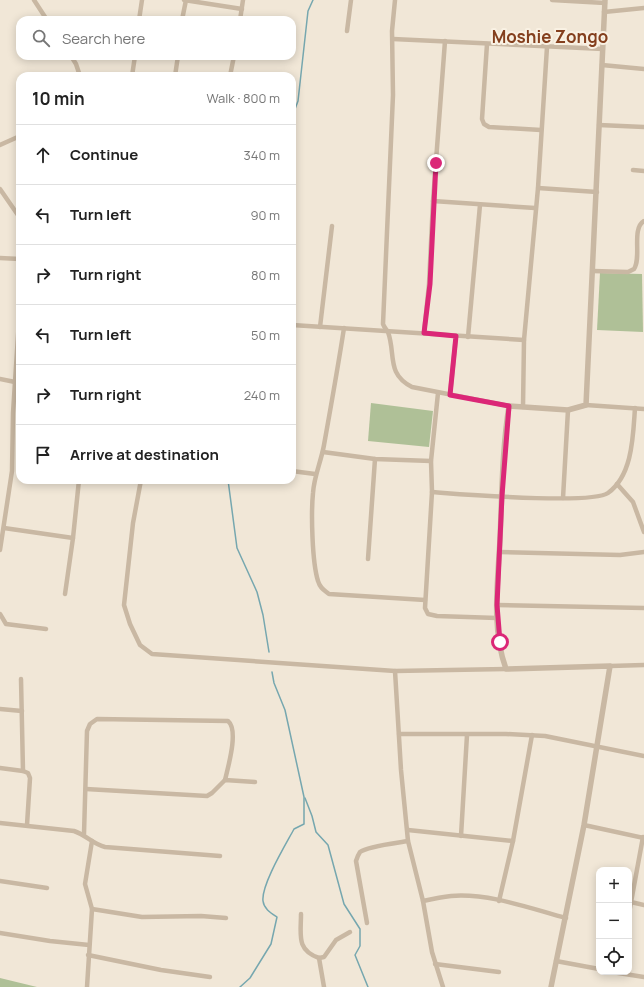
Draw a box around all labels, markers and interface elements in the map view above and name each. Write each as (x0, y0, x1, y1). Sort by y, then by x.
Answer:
search box (16, 16, 296, 60)
district label: Moshie Zongo (492, 25, 608, 48)
icon: search (30, 27, 52, 49)
text: Search here (62, 28, 145, 49)
text: 10 min (32, 87, 85, 110)
text: Walk · 800 m (207, 89, 280, 107)
icon: ahead (32, 144, 54, 166)
text: Continue (70, 144, 138, 165)
text: 340 m (244, 146, 280, 164)
route end (427, 154, 445, 172)
icon: left (32, 204, 54, 226)
text: Turn left (70, 204, 132, 225)
text: 90 m (250, 206, 280, 224)
icon: right (32, 264, 54, 286)
text: Turn right (70, 264, 141, 285)
text: 80 m (251, 266, 280, 284)
icon: left (32, 324, 54, 346)
text: Turn left (70, 324, 132, 345)
text: 50 m (251, 326, 280, 344)
icon: right (32, 384, 54, 406)
text: Turn right (70, 384, 141, 405)
text: 240 m (244, 386, 280, 404)
icon: arrive (32, 444, 54, 466)
text: Arrive at destination (70, 444, 219, 465)
route start (491, 633, 509, 651)
map controls (596, 867, 632, 975)
button: + (596, 867, 632, 903)
button: − (596, 903, 632, 939)
button: locate (596, 939, 632, 975)

